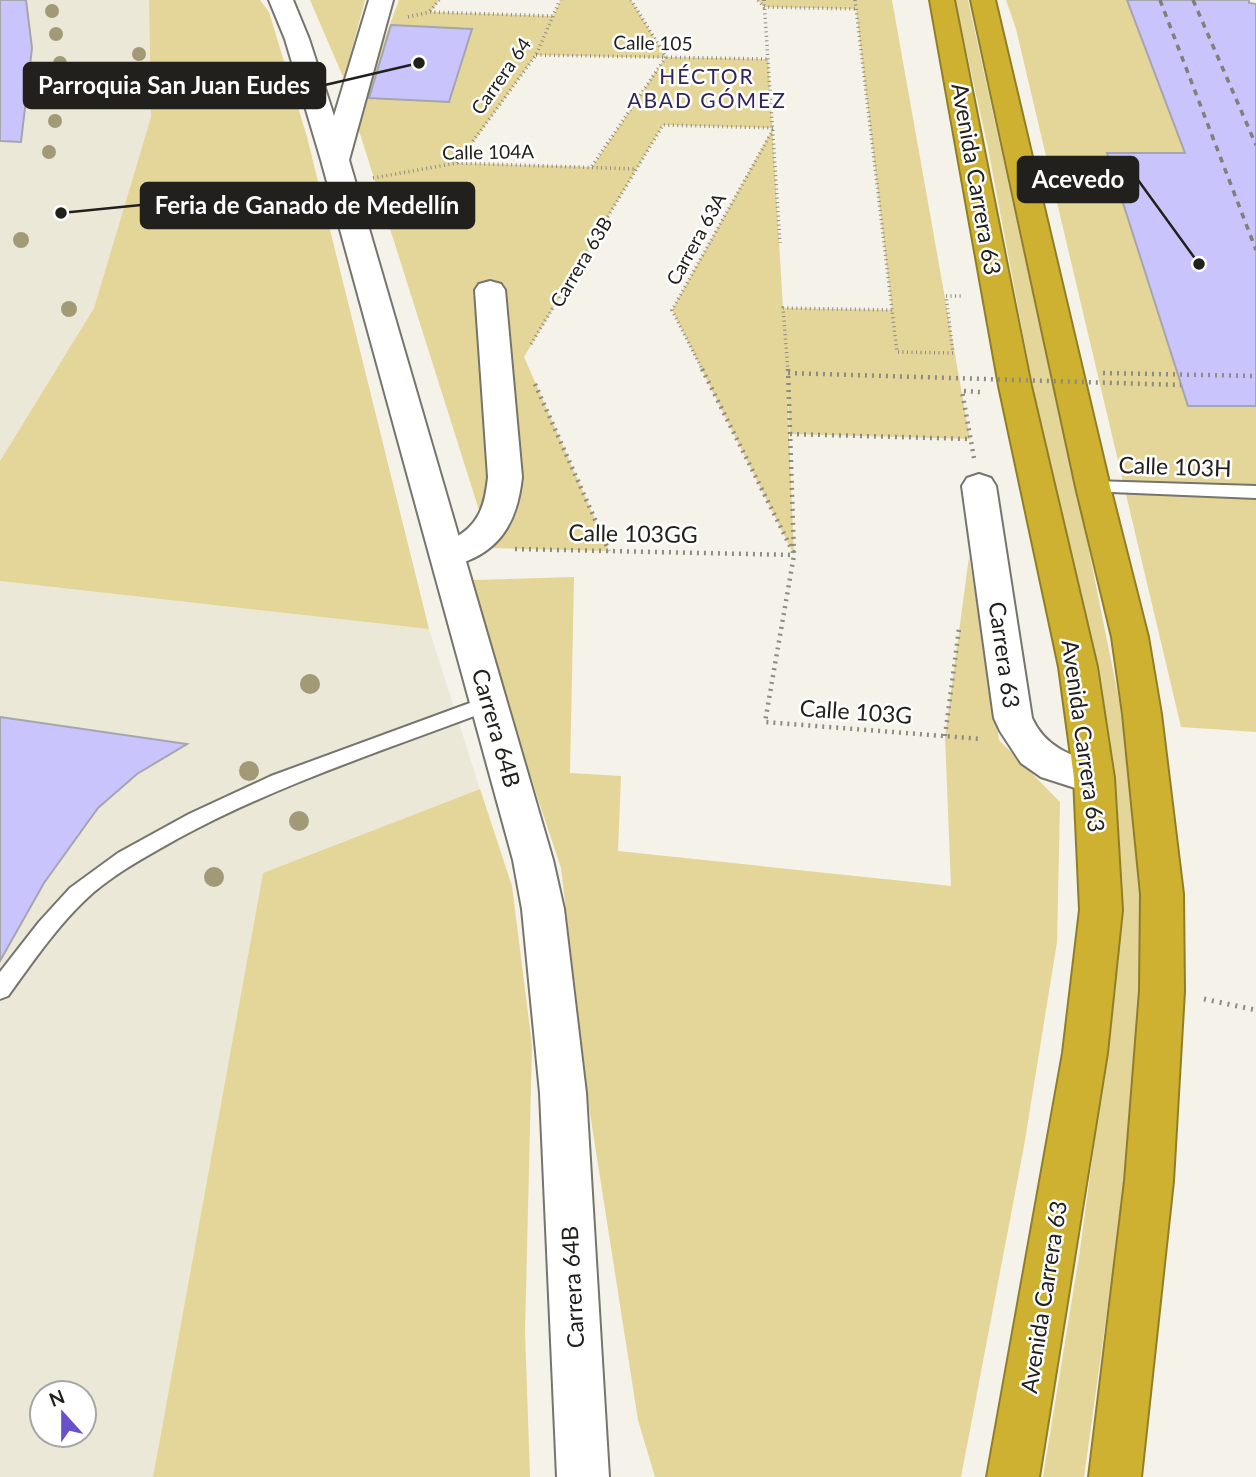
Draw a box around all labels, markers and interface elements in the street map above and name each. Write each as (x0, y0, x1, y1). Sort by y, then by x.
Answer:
street label: Calle 105 (613, 30, 693, 55)
street label: Carrera 64 (466, 33, 535, 119)
callout: Parroquia San Juan Eudes (24, 63, 325, 108)
district label: HÉCTOR ABAD GÓMEZ (627, 63, 787, 112)
text: Parroquia San Juan Eudes (38, 70, 310, 99)
street label: Avenida Carrera 63 (946, 81, 1008, 277)
street label: Calle 104A (442, 139, 534, 164)
callout: Acevedo (1018, 157, 1138, 202)
text: Acevedo (1031, 164, 1124, 193)
callout: Feria de Ganado de Medellín (141, 183, 474, 228)
street label: Carrera 63A (661, 189, 730, 289)
text: Feria de Ganado de Medellín (155, 190, 459, 219)
street label: Carrera 63B (545, 213, 616, 311)
street label: Calle 103H (1118, 450, 1232, 482)
street label: Calle 103GG (568, 518, 698, 548)
street label: Carrera 63 (984, 600, 1026, 710)
street label: Avenida Carrera 63 (1057, 638, 1111, 834)
street label: Carrera 64B (467, 665, 527, 790)
street label: Calle 103G (799, 693, 913, 729)
street label: Avenida Carrera 63 (1014, 1199, 1072, 1395)
street label: Carrera 64B (555, 1225, 589, 1349)
north arrow (28, 1379, 98, 1449)
text: N (46, 1384, 68, 1411)

